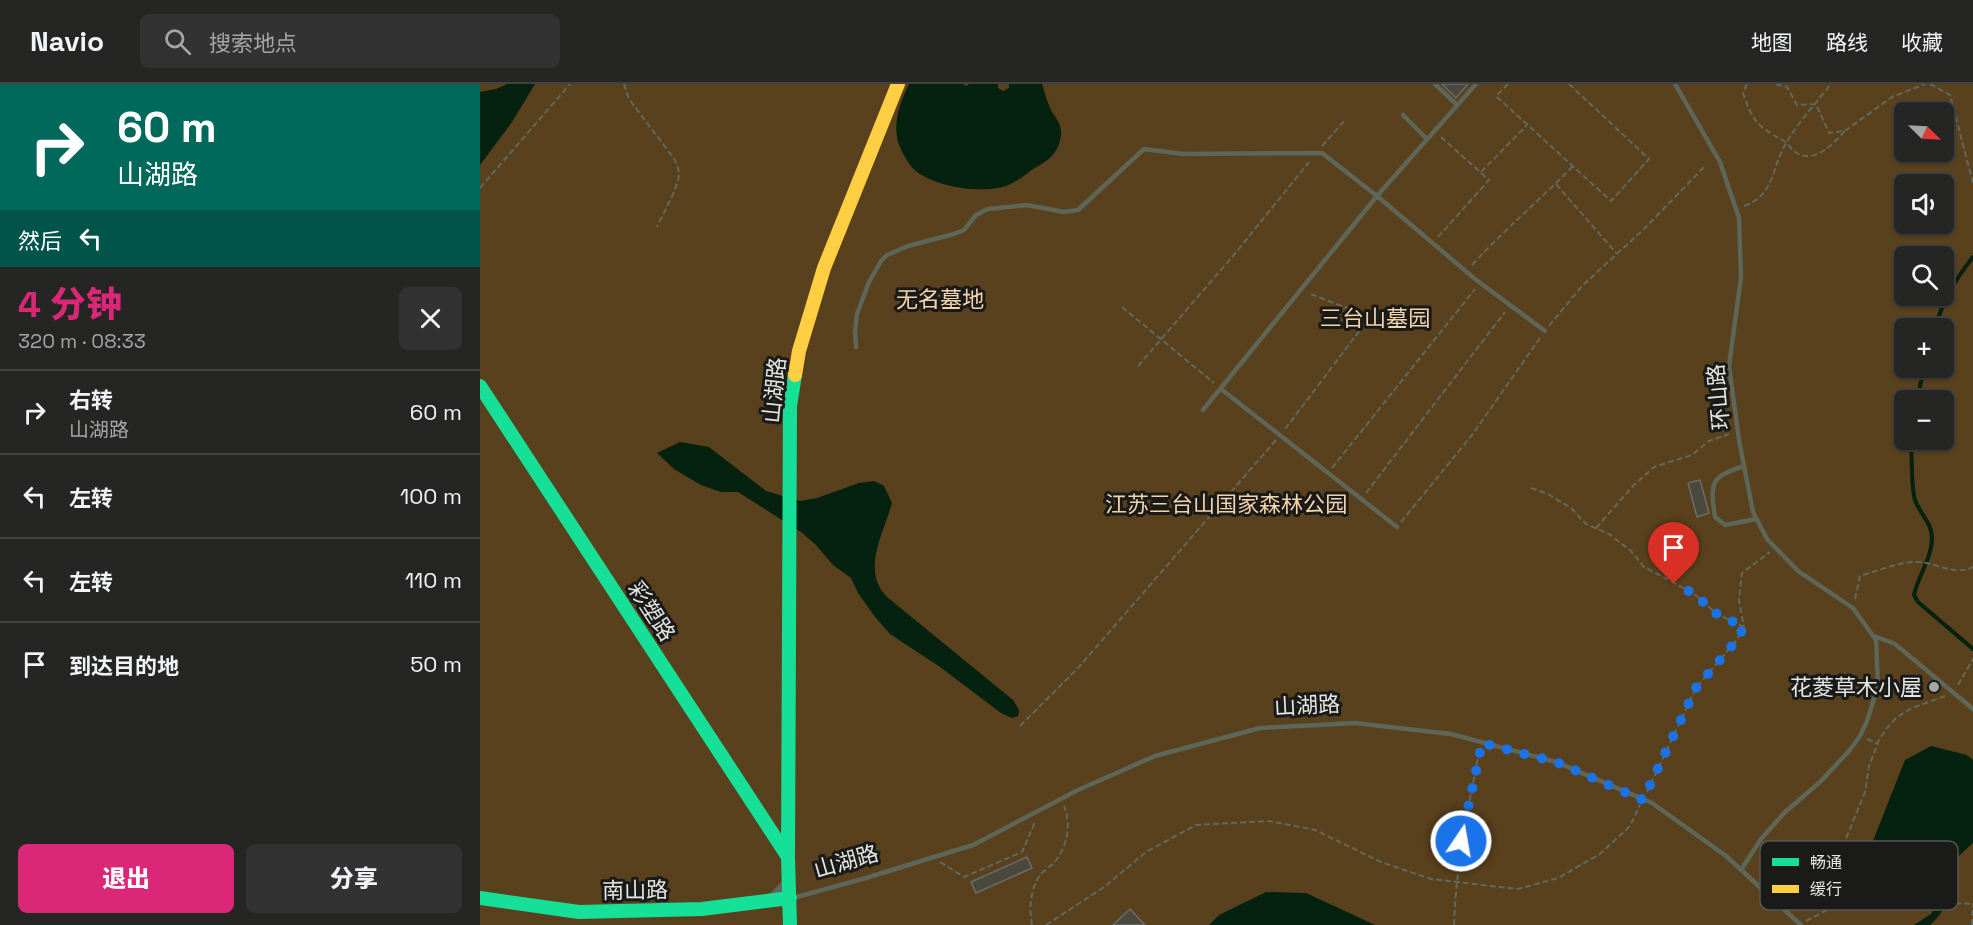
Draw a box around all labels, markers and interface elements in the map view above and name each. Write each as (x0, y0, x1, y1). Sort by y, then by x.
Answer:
search box (140, 14, 560, 68)
text: Navio (30, 23, 104, 59)
icon: search (161, 25, 194, 58)
text: 搜索地点 (209, 29, 297, 57)
text: 地图 (1751, 29, 1793, 56)
text: 路线 (1826, 29, 1868, 56)
text: 收藏 (1901, 29, 1943, 56)
text: 60 m (117, 101, 217, 154)
north arrow (1894, 102, 1954, 162)
map controls (1894, 102, 1954, 450)
icon: right (18, 108, 96, 186)
text: 山湖路 (117, 157, 198, 192)
button: sound (1894, 174, 1954, 234)
icon: left (74, 222, 107, 255)
text: 然后 (18, 227, 62, 255)
button: search (1894, 246, 1954, 306)
text: 4 分钟 (18, 282, 122, 328)
park label: 无名墓地 (896, 285, 984, 313)
button: close (399, 287, 462, 350)
park label: 三台山墓园 (1320, 304, 1430, 332)
button: + (1894, 318, 1954, 378)
text: 320 m · 08:33 (18, 328, 146, 354)
street label: 山湖路 (757, 356, 791, 424)
street label: 环山路 (1701, 363, 1735, 431)
text: 右转 (69, 386, 113, 414)
button: − (1894, 390, 1954, 450)
icon: right (18, 396, 51, 429)
text: 60 m (410, 398, 462, 426)
text: 山湖路 (69, 417, 129, 443)
icon: left (18, 480, 51, 513)
text: 100 m (400, 482, 462, 510)
text: 左转 (69, 484, 113, 512)
park label: 江苏三台山国家森林公园 (1105, 490, 1347, 518)
pin (1648, 522, 1699, 584)
icon: arrive (1657, 531, 1690, 564)
icon: left (18, 564, 51, 597)
text: 110 m (405, 566, 462, 594)
text: 左转 (69, 568, 113, 596)
street label: 彩塑路 (622, 576, 682, 646)
icon: arrive (18, 648, 51, 681)
text: 50 m (410, 650, 462, 678)
text: 到达目的地 (69, 652, 179, 680)
place label: 花菱草木小屋 (1790, 673, 1922, 701)
marker: 花菱草木小屋 (1927, 680, 1941, 694)
street label: 山湖路 (1273, 689, 1341, 721)
position arrow (1429, 809, 1493, 873)
street label: 山湖路 (810, 838, 882, 884)
legend (1760, 841, 1958, 910)
button: 退出 (18, 844, 234, 913)
button: 分享 (246, 844, 462, 913)
text: 畅通 (1810, 852, 1842, 873)
street label: 南山路 (602, 875, 668, 905)
text: 缓行 (1810, 879, 1842, 900)

